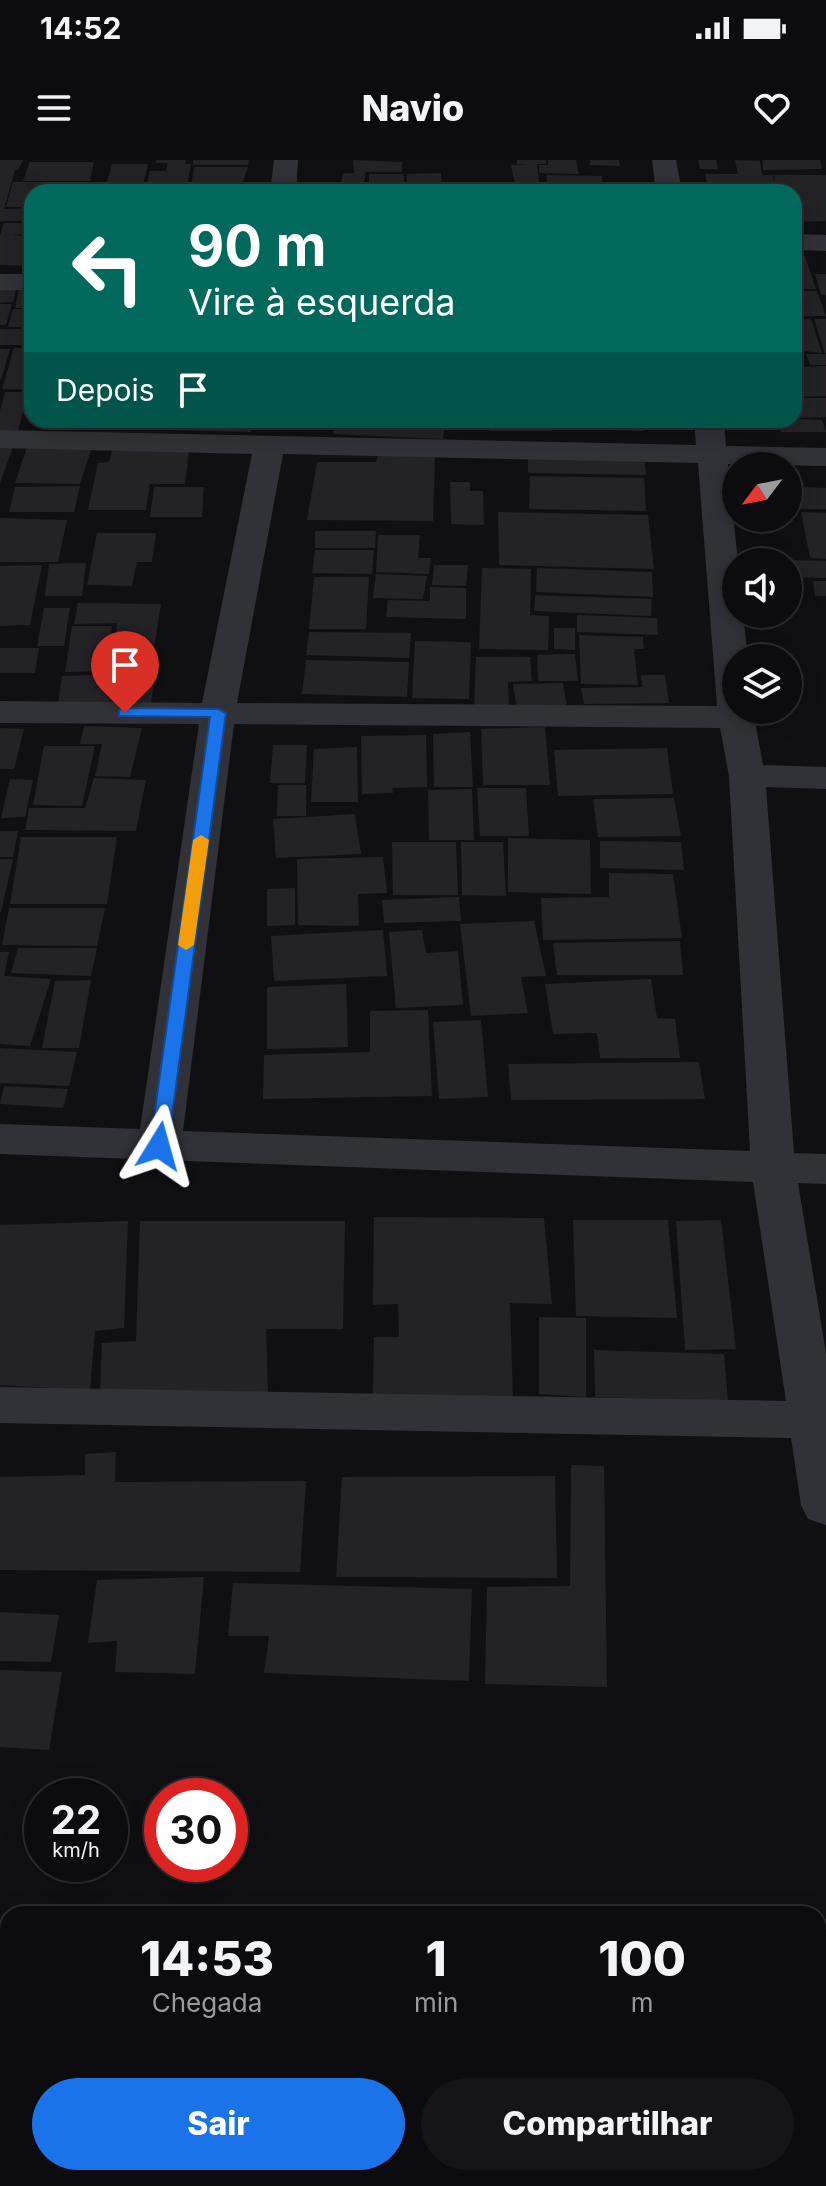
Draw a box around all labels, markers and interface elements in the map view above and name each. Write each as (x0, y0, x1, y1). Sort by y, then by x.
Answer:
text: 14:52 (40, 10, 121, 46)
icon: menu (32, 86, 76, 130)
text: Navio (362, 86, 464, 130)
icon: heart (750, 86, 794, 130)
text: 90 m (188, 212, 327, 280)
icon: left (56, 216, 160, 320)
text: Vire à esquerda (188, 280, 456, 324)
icon: arrive (171, 368, 215, 412)
text: Depois (56, 372, 155, 408)
north arrow (722, 452, 802, 532)
map controls (722, 452, 802, 724)
button: sound (722, 548, 802, 628)
pin (91, 631, 159, 713)
icon: arrive (103, 643, 147, 687)
button: layers (722, 644, 802, 724)
position arrow (117, 1104, 201, 1188)
speed limit sign: 30 (144, 1778, 248, 1882)
text: 22 (51, 1795, 101, 1844)
text: km/h (52, 1838, 100, 1862)
text: 14:53 (140, 1929, 274, 1988)
text: 1 (426, 1929, 447, 1988)
text: 100 (598, 1929, 686, 1988)
text: Chegada (152, 1987, 262, 2018)
text: min (414, 1987, 458, 2018)
text: m (631, 1987, 654, 2018)
button: Sair (32, 2078, 405, 2170)
button: Compartilhar (421, 2078, 794, 2170)

